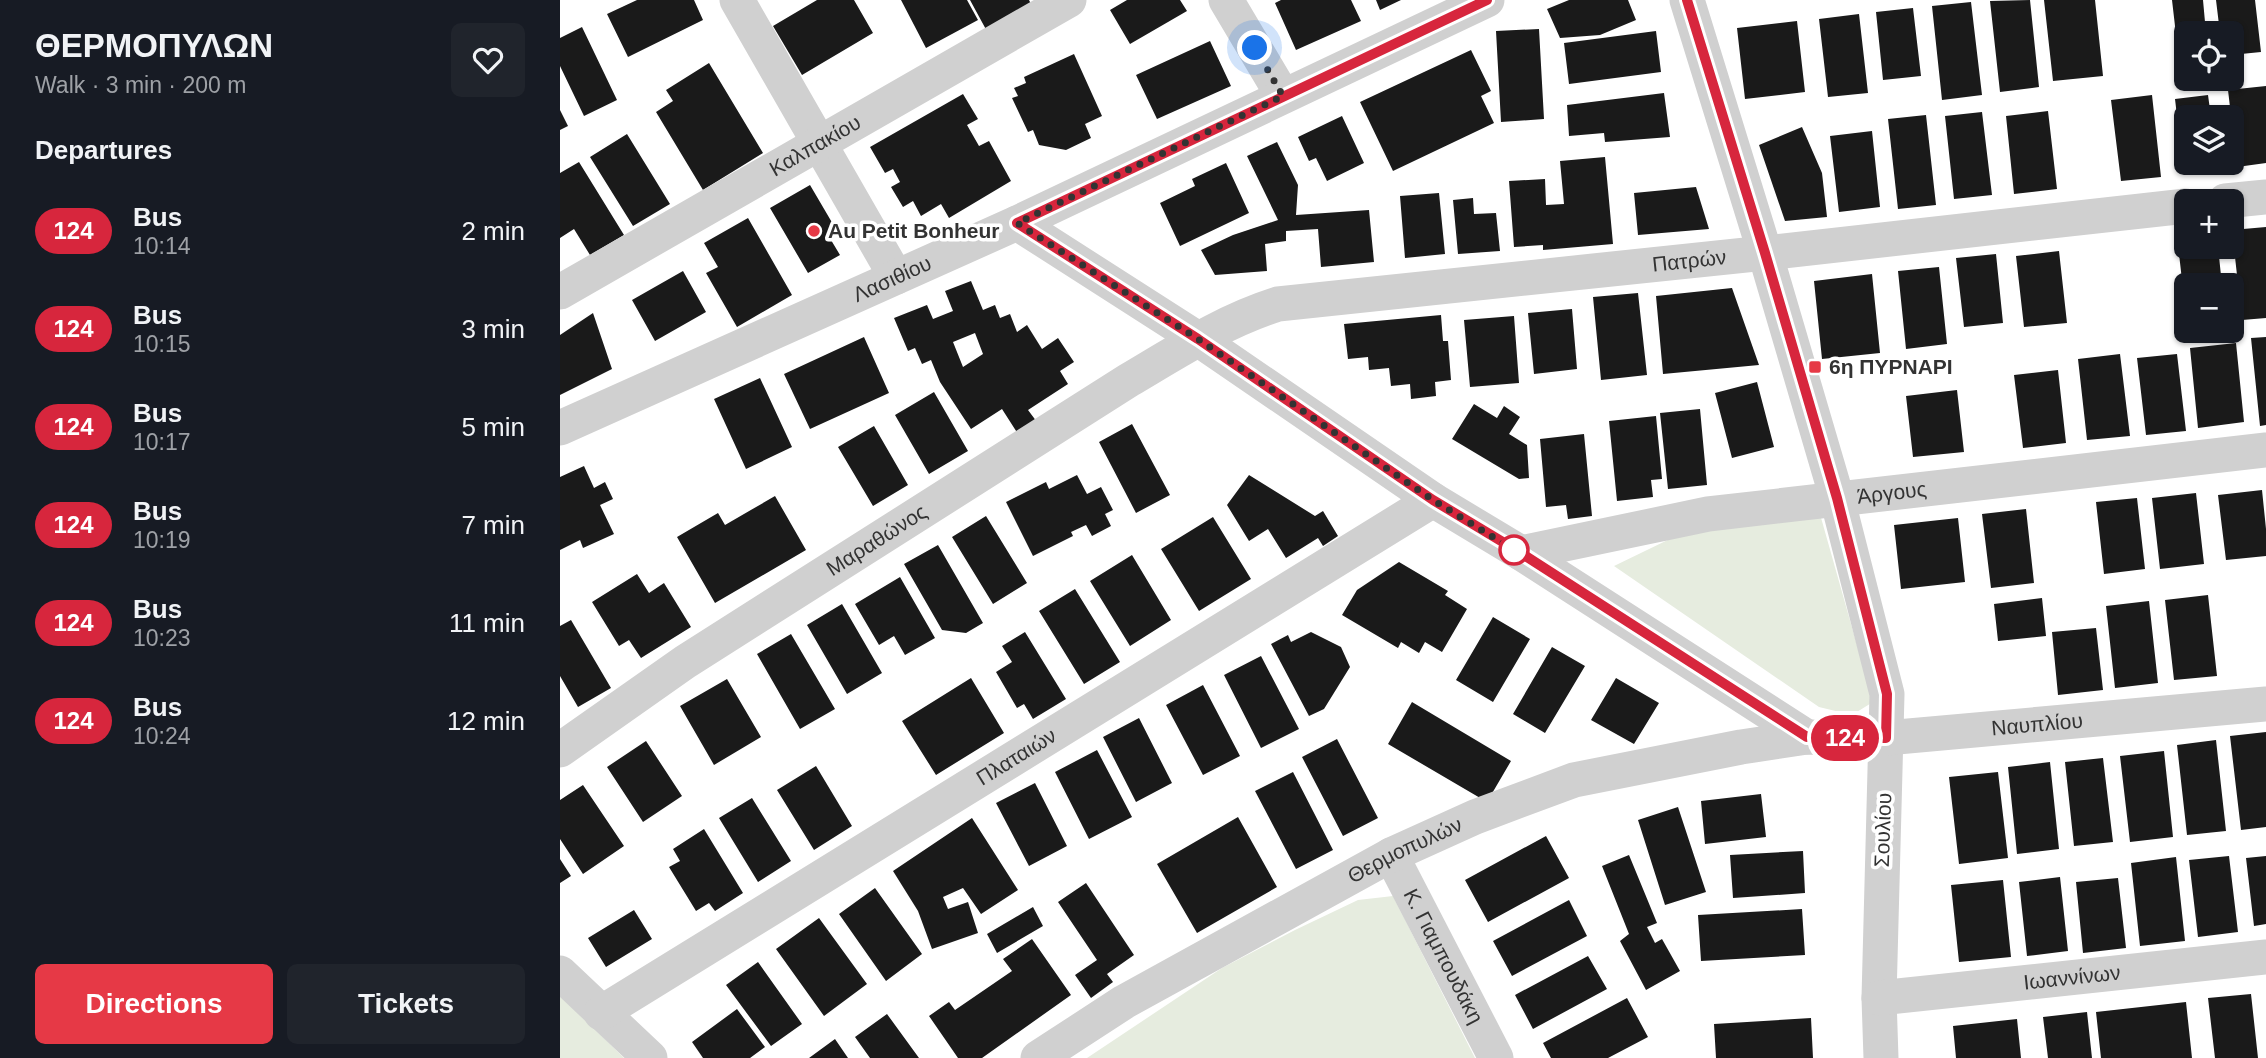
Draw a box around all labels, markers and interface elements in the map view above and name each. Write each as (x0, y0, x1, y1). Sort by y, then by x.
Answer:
map controls (2174, 21, 2244, 343)
button: locate (2174, 21, 2244, 91)
button: heart (451, 23, 525, 97)
text: ΘΕΡΜΟΠΥΛΩΝ (35, 27, 273, 64)
your location (1237, 30, 1272, 65)
text: Walk · 3 min · 200 m (35, 72, 246, 98)
button: layers (2174, 105, 2244, 175)
street label: Καλπακίου (765, 110, 864, 180)
text: Departures (35, 135, 172, 165)
button: + (2174, 189, 2244, 259)
text: Bus (133, 202, 182, 232)
text: 2 min (461, 216, 525, 246)
text: 124 (53, 217, 94, 244)
place label: Au Petit Bonheur (828, 219, 1000, 242)
marker: Au Petit Bonheur (806, 223, 822, 239)
text: 10:14 (133, 233, 191, 259)
street label: Πατρών (1651, 245, 1727, 276)
street label: Λασιθίου (849, 251, 935, 306)
button: − (2174, 273, 2244, 343)
text: Bus (133, 300, 182, 330)
text: 3 min (461, 314, 525, 344)
text: 124 (53, 315, 94, 342)
text: 10:15 (133, 331, 191, 357)
place label: 6η ΠΥΡΝΑΡΙ (1829, 355, 1953, 378)
marker: 6η ΠΥΡΝΑΡΙ (1807, 359, 1823, 375)
text: Bus (133, 398, 182, 428)
text: 5 min (461, 412, 525, 442)
text: 124 (53, 413, 94, 440)
text: 10:17 (133, 429, 191, 455)
street label: Άργους (1856, 477, 1928, 508)
text: Bus (133, 496, 182, 526)
street label: Μαραθώνος (822, 499, 931, 580)
text: 7 min (461, 510, 525, 540)
text: 124 (53, 511, 94, 538)
text: 10:19 (133, 527, 191, 553)
unlabelled marker (1499, 535, 1529, 565)
text: Bus (133, 594, 182, 624)
text: 11 min (449, 608, 525, 638)
text: 124 (53, 609, 94, 636)
text: 10:23 (133, 625, 191, 651)
text: Bus (133, 692, 182, 722)
text: 12 min (447, 706, 525, 736)
text: 124 (53, 707, 94, 734)
street label: Ναυπλίου (1990, 708, 2084, 740)
line badge: 124 (1805, 715, 1885, 761)
text: 10:24 (133, 723, 191, 749)
street label: Πλαταιών (972, 723, 1060, 790)
text: 124 (1825, 724, 1865, 751)
street label: Σουλίου (1870, 792, 1895, 868)
street label: Θερμοπυλών (1344, 812, 1465, 888)
street label: Κ. Γιαμπουδάκη (1399, 885, 1488, 1027)
street label: Ιωαννίνων (2022, 960, 2122, 994)
button: Directions (35, 964, 273, 1044)
button: Tickets (287, 964, 525, 1044)

